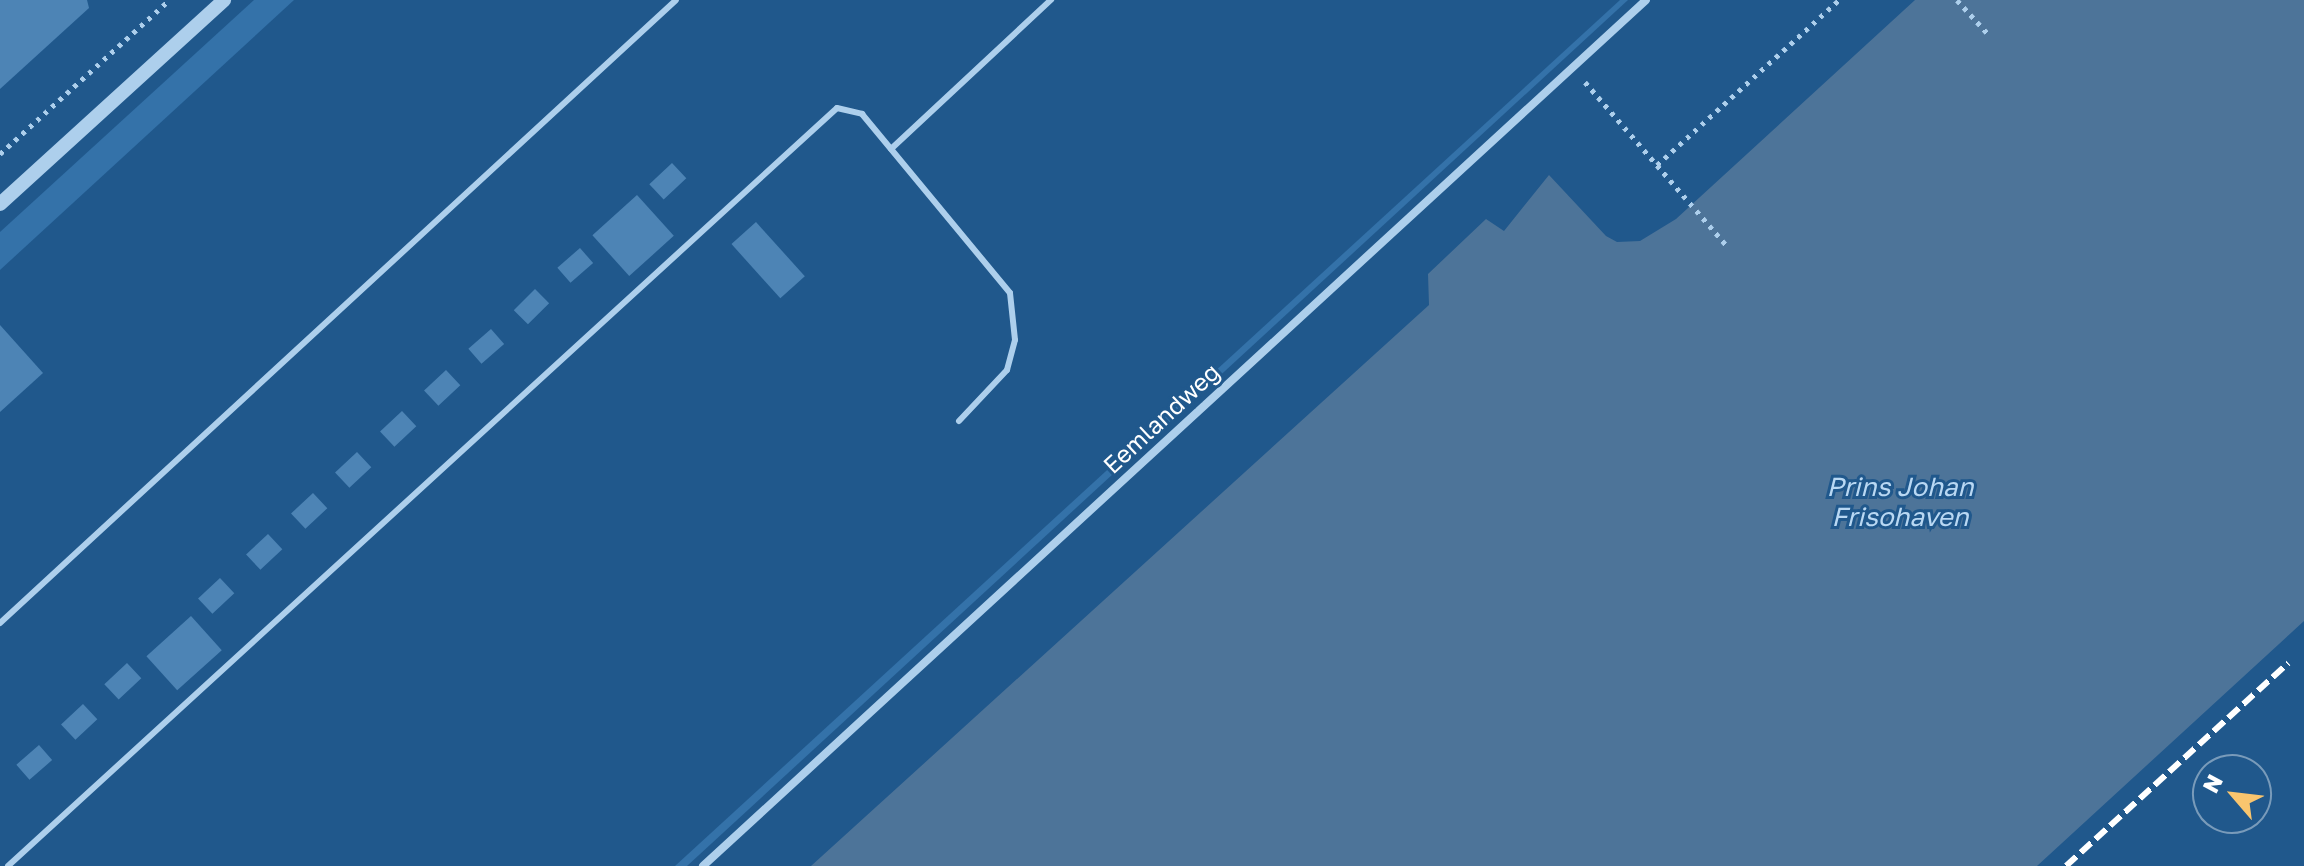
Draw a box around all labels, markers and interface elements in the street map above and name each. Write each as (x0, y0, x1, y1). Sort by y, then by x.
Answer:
street label: Eemlandweg (1097, 357, 1225, 479)
water label: Prins Johan Frisohaven (1826, 471, 1974, 532)
north arrow (2192, 754, 2272, 834)
text: N (2196, 770, 2228, 797)

